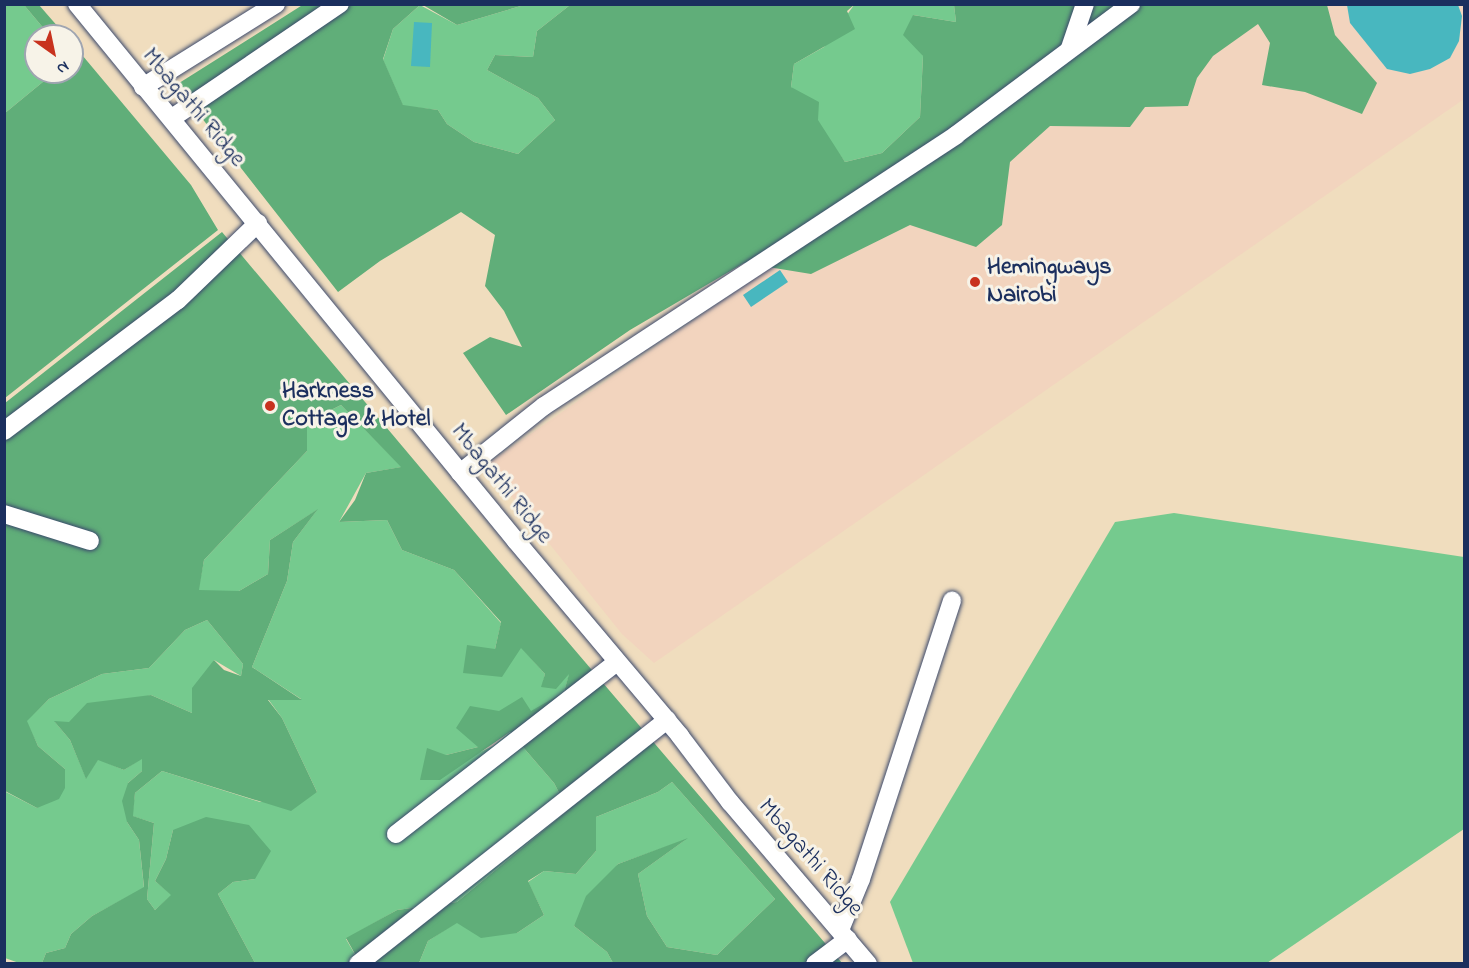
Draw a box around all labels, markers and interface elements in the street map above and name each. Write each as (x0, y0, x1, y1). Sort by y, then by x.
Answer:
north arrow (24, 24, 84, 84)
street label: Mbagathi Ridge (135, 43, 251, 173)
text: N (52, 54, 74, 80)
place label: Hemingways Nairobi (987, 254, 1112, 310)
marker: Hemingways Nairobi (968, 275, 982, 289)
place label: Harkness Cottage & Hotel (282, 378, 431, 434)
marker: Harkness Cottage & Hotel (263, 399, 277, 413)
street label: Mbagathi Ridge (444, 418, 558, 550)
street label: Mbagathi Ridge (751, 793, 869, 923)

